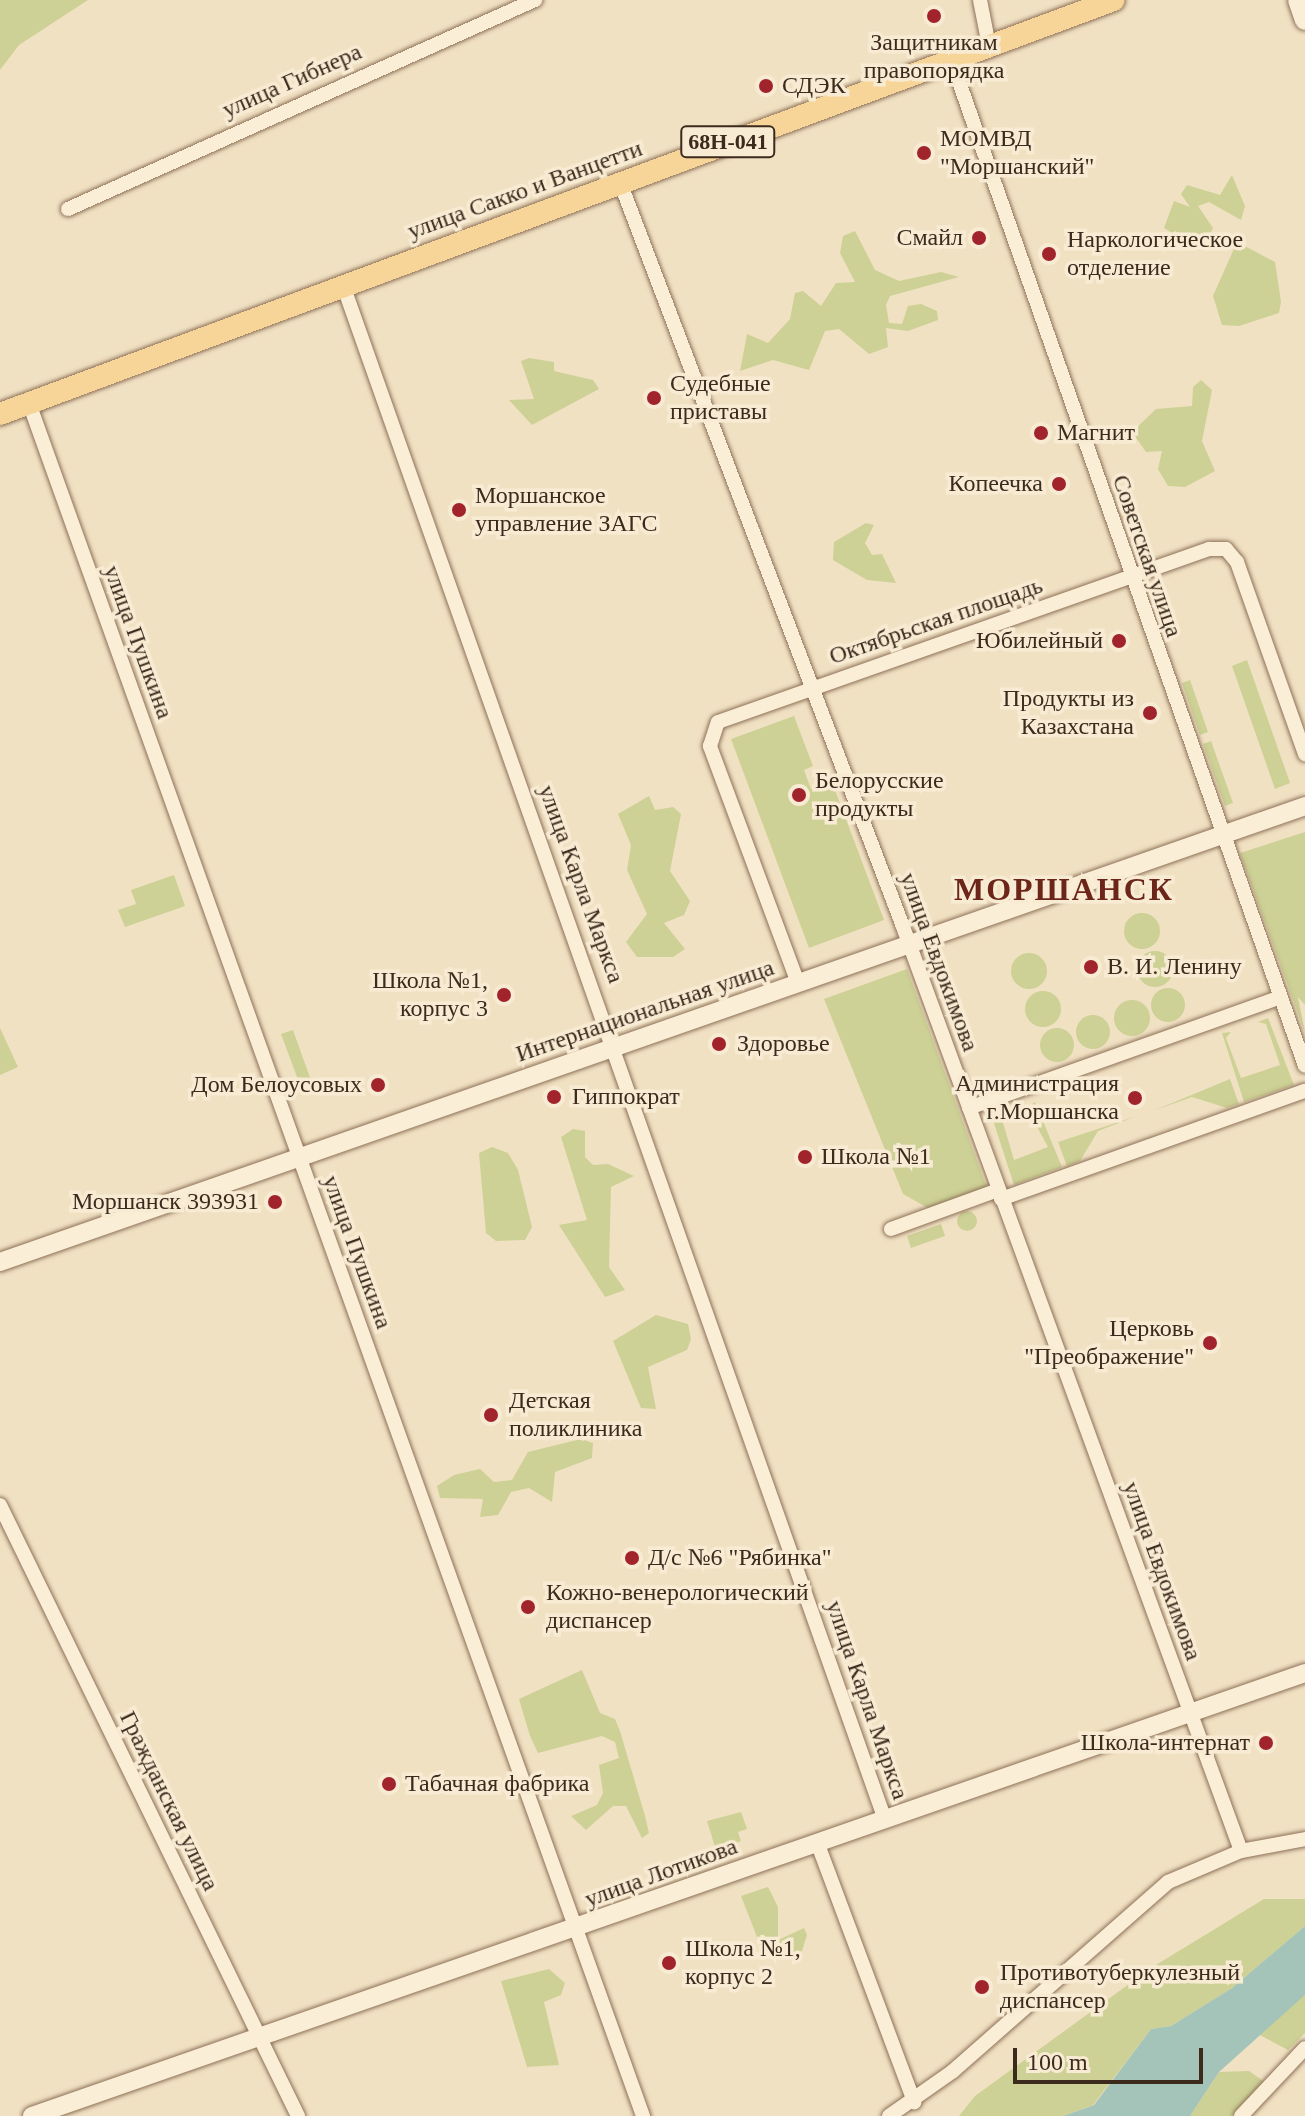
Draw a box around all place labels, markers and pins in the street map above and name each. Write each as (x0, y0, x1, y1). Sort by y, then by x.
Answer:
marker: Защитникам правопорядка (925, 7, 943, 25)
place label: Защитникам правопорядка (864, 29, 1004, 85)
place label: СДЭК (782, 72, 846, 100)
marker: СДЭК (757, 77, 775, 95)
place label: МОМВД "Моршанский" (940, 125, 1094, 181)
marker: МОМВД "Моршанский" (915, 144, 933, 162)
place label: Смайл (896, 224, 963, 252)
place label: Наркологическое отделение (1067, 226, 1243, 282)
marker: Смайл (970, 229, 988, 247)
marker: Наркологическое отделение (1038, 243, 1060, 265)
place label: Судебные приставы (670, 370, 771, 426)
marker: Судебные приставы (645, 389, 663, 407)
place label: Магнит (1057, 419, 1135, 447)
marker: Магнит (1032, 424, 1050, 442)
place label: Копеечка (949, 470, 1043, 498)
marker: Копеечка (1050, 475, 1068, 493)
place label: Моршанское управление ЗАГС (475, 482, 657, 538)
marker: Моршанское управление ЗАГС (450, 501, 468, 519)
place label: Юбилейный (976, 627, 1103, 655)
marker: Юбилейный (1110, 632, 1128, 650)
place label: Продукты из Казахстана (1003, 685, 1134, 741)
marker: Продукты из Казахстана (1141, 704, 1159, 722)
place label: Белорусские продукты (815, 767, 944, 823)
marker: Белорусские продукты (790, 786, 808, 804)
place label: В. И. Ленину (1107, 953, 1242, 981)
marker: В. И. Ленину (1082, 958, 1100, 976)
place label: Школа №1, корпус 3 (372, 967, 488, 1023)
marker: Школа №1, корпус 3 (495, 986, 513, 1004)
place label: Здоровье (737, 1030, 830, 1058)
marker: Здоровье (708, 1033, 730, 1055)
place label: Администрация г.Моршанска (955, 1070, 1119, 1126)
place label: Дом Белоусовых (191, 1071, 362, 1099)
marker: Дом Белоусовых (369, 1076, 387, 1094)
place label: Гиппократ (572, 1083, 680, 1111)
marker: Гиппократ (543, 1086, 565, 1108)
marker: Администрация г.Моршанска (1126, 1089, 1144, 1107)
place label: Школа №1 (821, 1143, 931, 1171)
marker: Школа №1 (796, 1148, 814, 1166)
place label: Моршанск 393931 (72, 1188, 259, 1216)
marker: Моршанск 393931 (266, 1193, 284, 1211)
place label: Церковь "Преображение" (1024, 1315, 1194, 1371)
marker: Церковь "Преображение" (1201, 1334, 1219, 1352)
place label: Детская поликлиника (509, 1387, 642, 1443)
marker: Детская поликлиника (480, 1404, 502, 1426)
place label: Д/с №6 "Рябинка" (648, 1544, 832, 1572)
marker: Д/с №6 "Рябинка" (623, 1549, 641, 1567)
place label: Кожно-венерологический диспансер (546, 1579, 809, 1635)
marker: Кожно-венерологический диспансер (517, 1596, 539, 1618)
place label: Школа-интернат (1081, 1729, 1250, 1757)
marker: Школа-интернат (1257, 1734, 1275, 1752)
place label: Табачная фабрика (405, 1770, 589, 1798)
marker: Табачная фабрика (380, 1775, 398, 1793)
place label: Школа №1, корпус 2 (685, 1935, 801, 1991)
marker: Школа №1, корпус 2 (660, 1954, 678, 1972)
place label: Противотуберкулезный диспансер (1000, 1959, 1240, 2015)
marker: Противотуберкулезный диспансер (971, 1976, 993, 1998)

